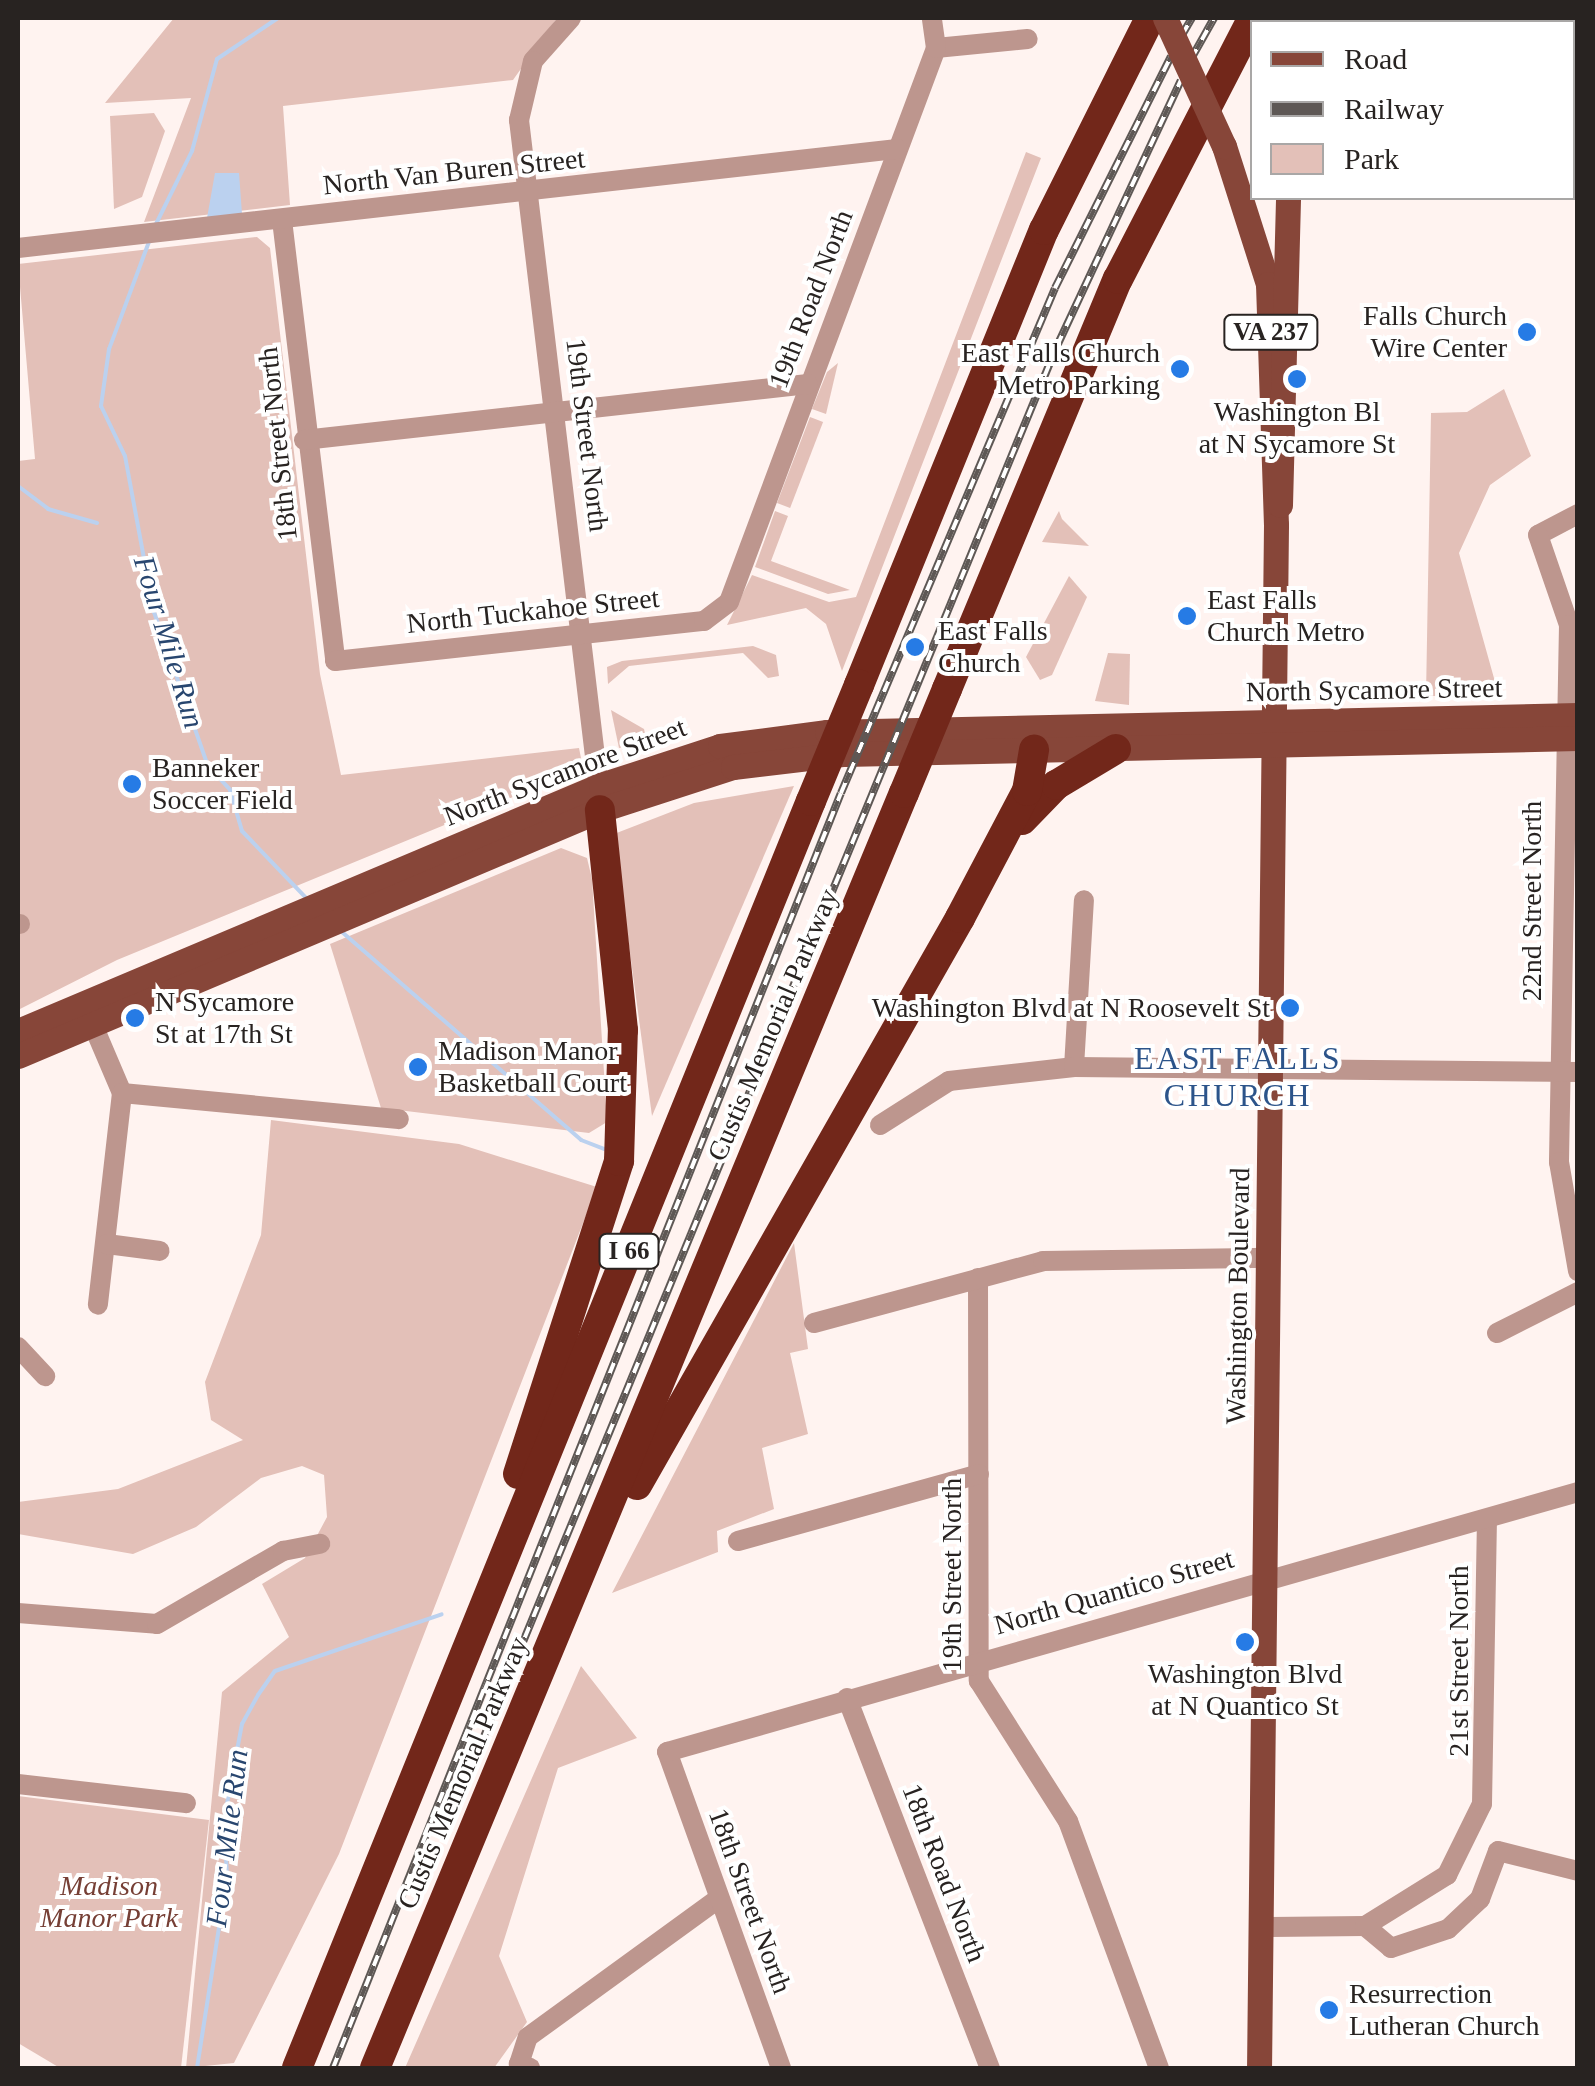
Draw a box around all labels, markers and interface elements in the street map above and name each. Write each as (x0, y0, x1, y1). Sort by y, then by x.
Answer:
legend (1250, 20, 1575, 200)
text: Road (1344, 42, 1407, 75)
text: Railway (1344, 92, 1444, 125)
street label: North Van Buren Street (321, 142, 587, 202)
text: Park (1344, 142, 1399, 175)
street label: 19th Road North (762, 205, 860, 393)
place label: Falls Church Wire Center (1363, 299, 1507, 365)
road number: VA 237 (1221, 312, 1321, 352)
marker: Falls Church Wire Center (1516, 321, 1538, 343)
street label: 19th Street North (558, 336, 616, 534)
place label: East Falls Church Metro Parking (961, 336, 1160, 402)
street label: 18th Street North (251, 346, 305, 542)
marker: East Falls Church Metro Parking (1169, 358, 1191, 380)
marker: Washington Bl at N Sycamore St (1286, 368, 1308, 390)
place label: Washington Bl at N Sycamore St (1199, 395, 1395, 461)
water label: Four Mile Run (126, 551, 212, 733)
street label: North Tuckahoe Street (405, 581, 661, 641)
place label: East Falls Church Metro (1207, 583, 1365, 649)
marker: East Falls Church Metro (1176, 605, 1198, 627)
place label: East Falls Church (938, 614, 1048, 680)
marker: East Falls Church (902, 634, 928, 660)
street label: North Sycamore Street (1245, 671, 1503, 709)
street label: North Sycamore Street (439, 710, 691, 834)
place label: Banneker Soccer Field (152, 751, 293, 817)
marker: Banneker Soccer Field (121, 773, 143, 795)
street label: 22nd Street North (1515, 801, 1549, 1001)
street label: Custis Memorial Parkway (700, 884, 846, 1166)
place label: N Sycamore St at 17th St (155, 985, 294, 1051)
place label: Washington Blvd at N Roosevelt St (872, 991, 1270, 1025)
marker: Washington Blvd at N Roosevelt St (1279, 997, 1301, 1019)
marker: N Sycamore St at 17th St (124, 1007, 146, 1029)
place label: Madison Manor Basketball Court (438, 1034, 627, 1100)
district label: EAST FALLS CHURCH (1134, 1040, 1342, 1115)
marker: Madison Manor Basketball Court (407, 1056, 429, 1078)
street label: Washington Boulevard (1219, 1167, 1257, 1425)
road number: I 66 (596, 1231, 662, 1271)
street label: 19th Street North (935, 1478, 969, 1672)
street label: North Quantico Street (991, 1542, 1237, 1642)
street label: 21st Street North (1442, 1565, 1476, 1757)
marker: Washington Blvd at N Quantico St (1234, 1631, 1256, 1653)
street label: Custis Memorial Parkway (390, 1632, 536, 1914)
place label: Washington Blvd at N Quantico St (1148, 1657, 1342, 1723)
water label: Four Mile Run (198, 1747, 256, 1929)
street label: 18th Road North (895, 1779, 993, 1967)
street label: 18th Street North (701, 1804, 799, 1998)
park label: Madison Manor Park (40, 1869, 178, 1935)
place label: Resurrection Lutheran Church (1349, 1977, 1539, 2043)
marker: Resurrection Lutheran Church (1318, 1999, 1340, 2021)

